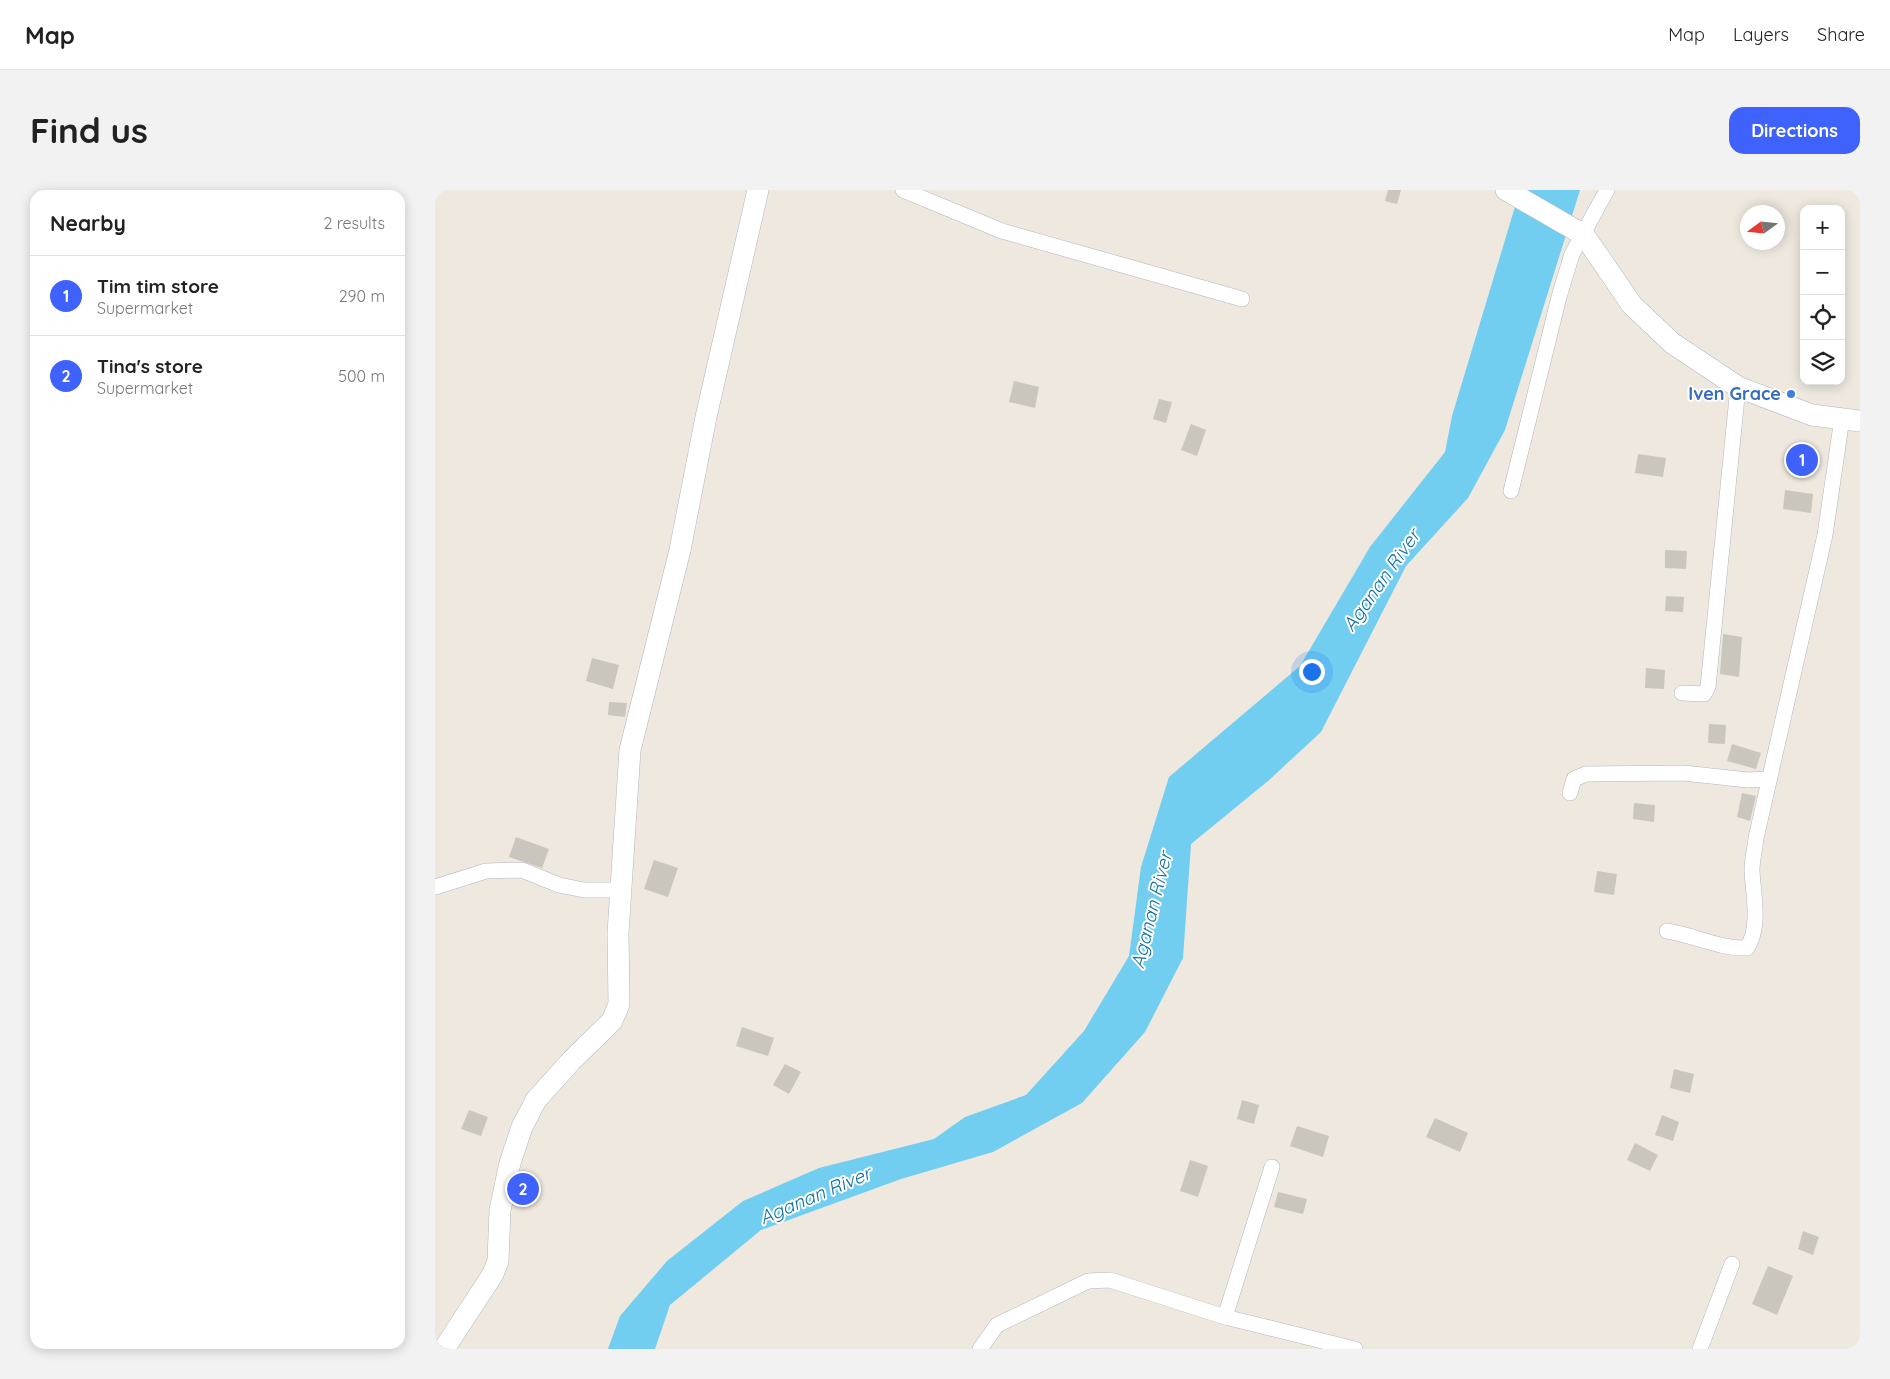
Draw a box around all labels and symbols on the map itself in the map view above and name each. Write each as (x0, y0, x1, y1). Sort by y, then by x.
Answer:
north arrow (1740, 205, 1785, 250)
place label: Iven Grace (1688, 382, 1781, 405)
marker: Iven Grace (1785, 388, 1797, 400)
pin: 1 (1786, 441, 1818, 479)
water label: Aganan River (1337, 522, 1427, 636)
your location (1299, 659, 1325, 685)
water label: Aganan River (1125, 847, 1178, 971)
water label: Aganan River (756, 1160, 877, 1229)
pin: 2 (507, 1170, 539, 1208)

